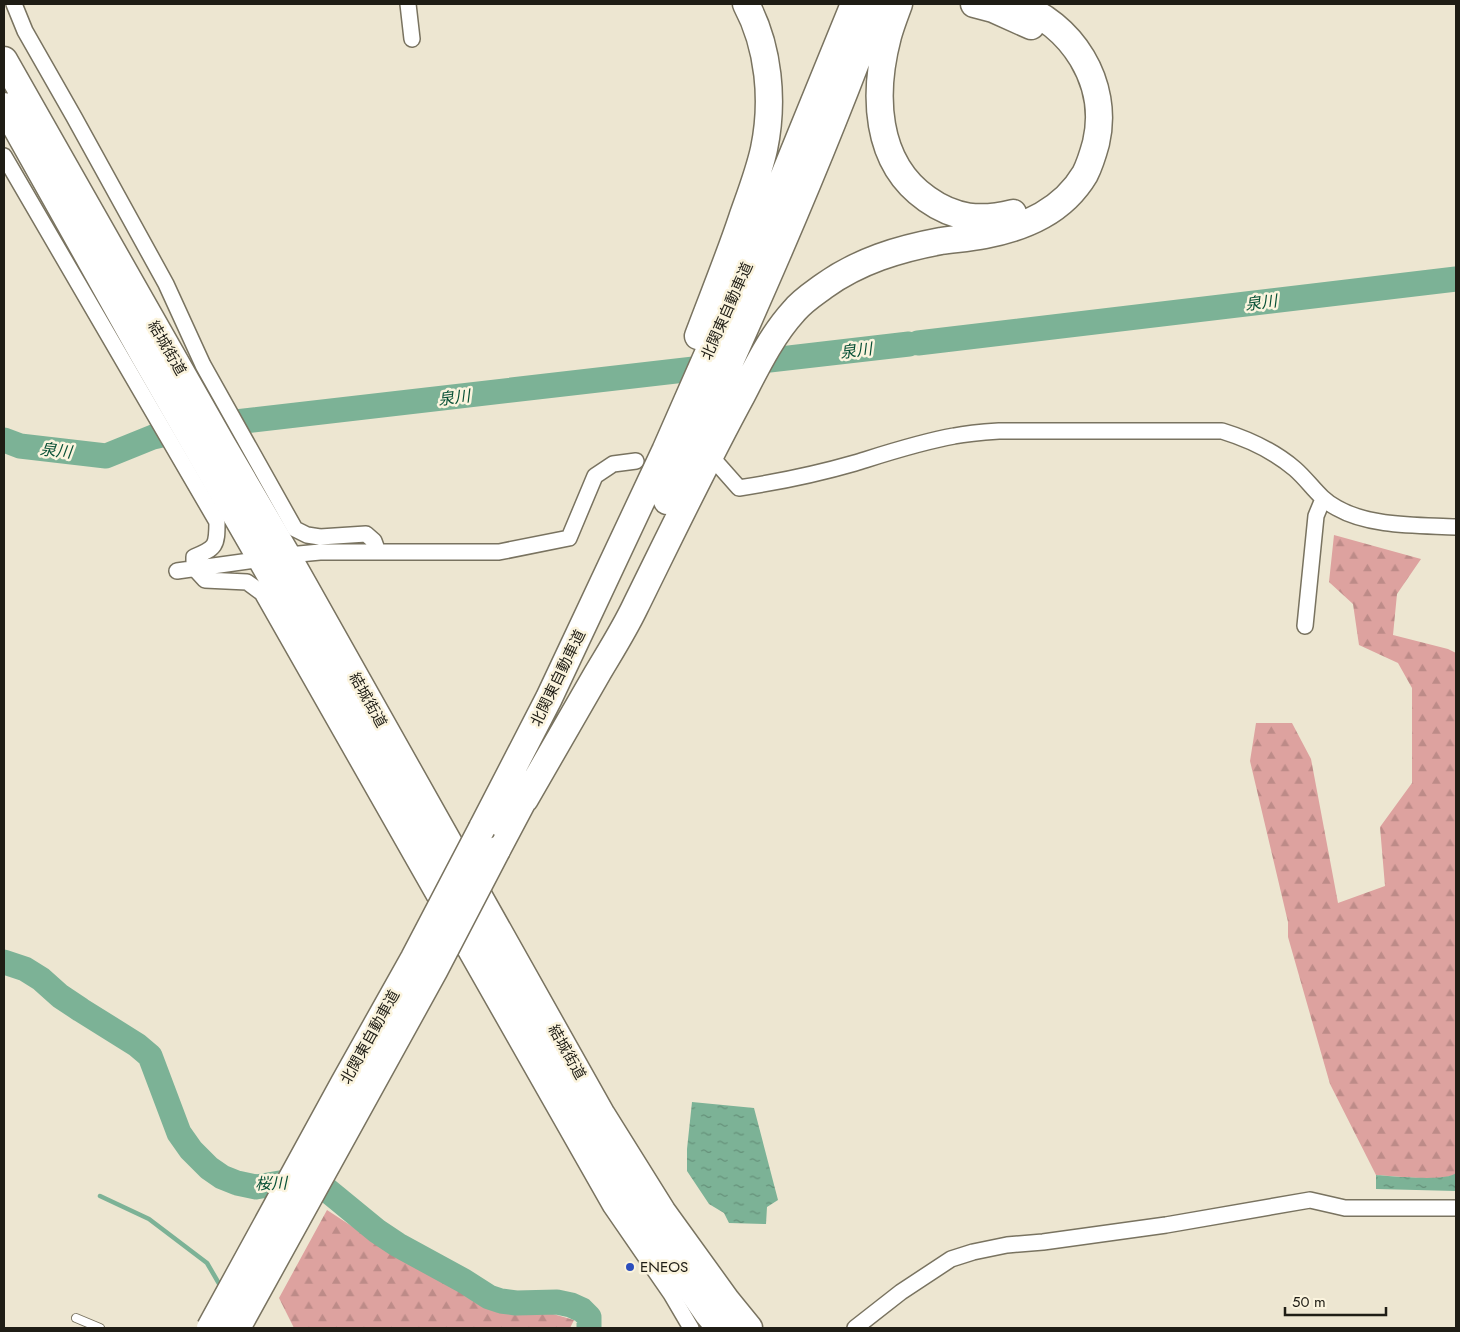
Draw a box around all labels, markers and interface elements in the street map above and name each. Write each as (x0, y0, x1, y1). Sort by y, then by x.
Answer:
street label: 北関東自動車道 (696, 259, 758, 363)
water label: 泉川 (1244, 289, 1280, 316)
street label: 結城街道 (142, 317, 192, 379)
water label: 泉川 (839, 337, 875, 364)
water label: 泉川 (437, 384, 473, 411)
water label: 泉川 (39, 437, 75, 464)
street label: 北関東自動車道 (525, 626, 591, 730)
street label: 結城街道 (344, 668, 392, 732)
street label: 北関東自動車道 (335, 986, 405, 1088)
street label: 結城街道 (543, 1020, 591, 1084)
water label: 桜川 (255, 1171, 289, 1196)
place label: ENEOS (640, 1256, 688, 1278)
marker: ENEOS (624, 1261, 636, 1273)
scale bar (1285, 1284, 1386, 1316)
text: 50 m (1292, 1291, 1326, 1313)

